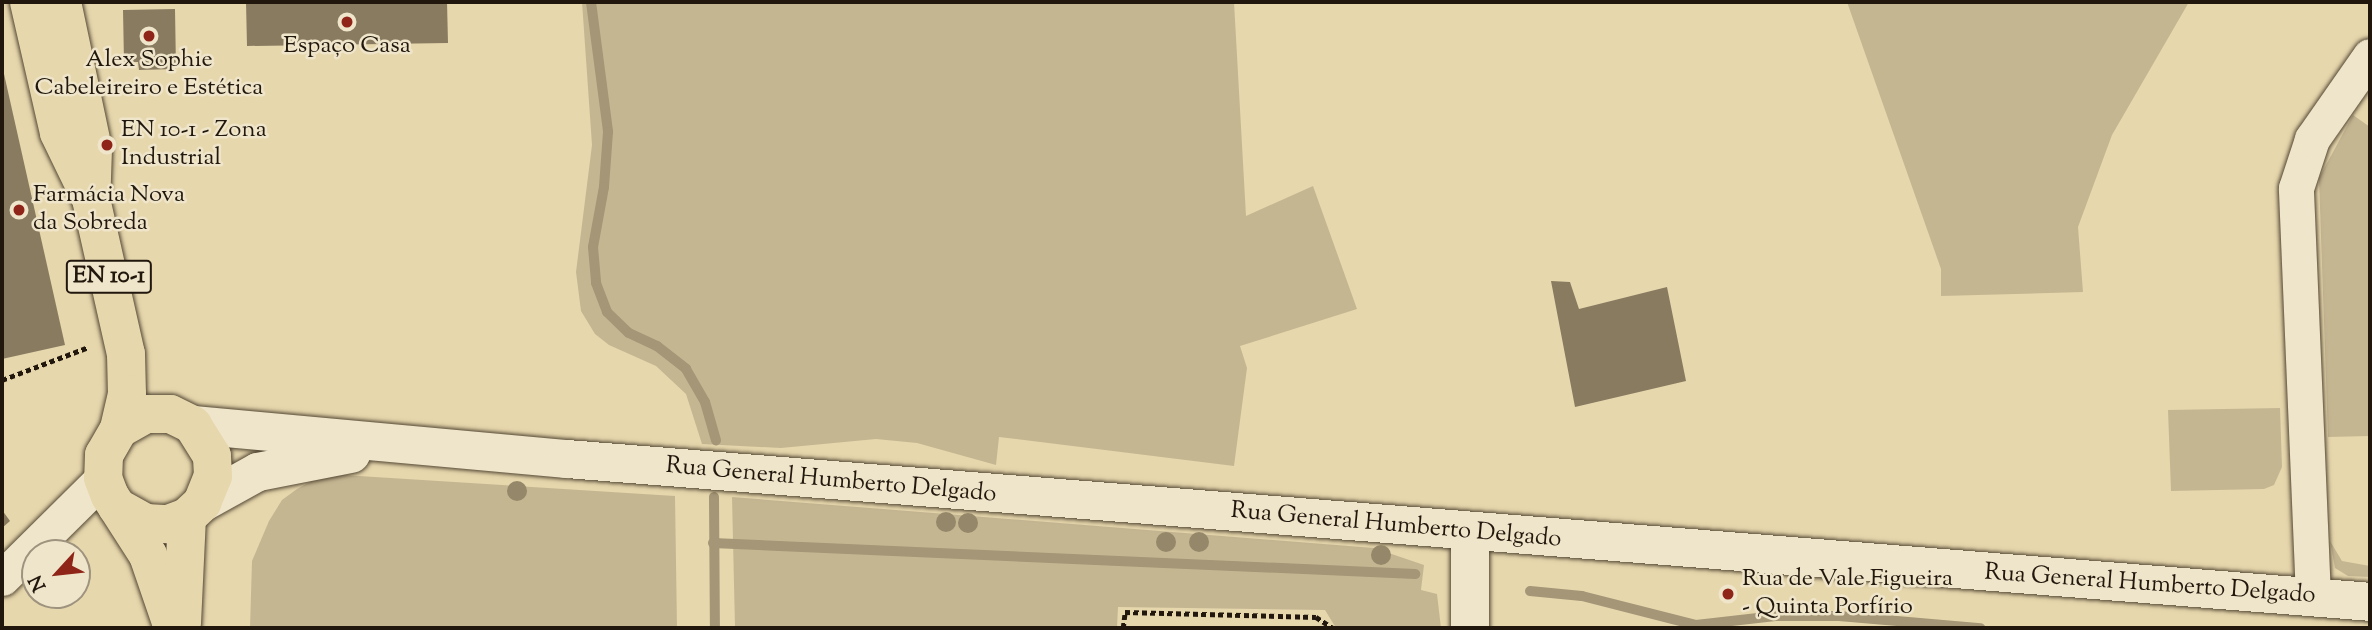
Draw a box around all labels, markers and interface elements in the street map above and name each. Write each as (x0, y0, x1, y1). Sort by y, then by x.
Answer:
marker: Espaço Casa (339, 14, 355, 30)
marker: Alex Sophie Cabeleireiro e Estética (141, 28, 157, 44)
place label: Espaço Casa (283, 33, 411, 61)
place label: Alex Sophie Cabeleireiro e Estética (35, 47, 263, 103)
place label: EN 10-1 - Zona Industrial (121, 117, 267, 173)
marker: EN 10-1 - Zona Industrial (99, 137, 115, 153)
place label: Farmácia Nova da Sobreda (33, 182, 185, 238)
marker: Farmácia Nova da Sobreda (11, 202, 27, 218)
road number: EN 10-1 (65, 258, 153, 296)
street label: Rua General Humberto Delgado (664, 452, 998, 510)
street label: Rua General Humberto Delgado (1229, 497, 1563, 555)
north arrow (21, 539, 91, 609)
street label: Rua General Humberto Delgado (1983, 559, 2317, 611)
place label: Rua de Vale Figueira - Quinta Porfírio (1742, 566, 1953, 622)
text: N (23, 570, 54, 596)
marker: Rua de Vale Figueira - Quinta Porfírio (1720, 586, 1736, 602)

